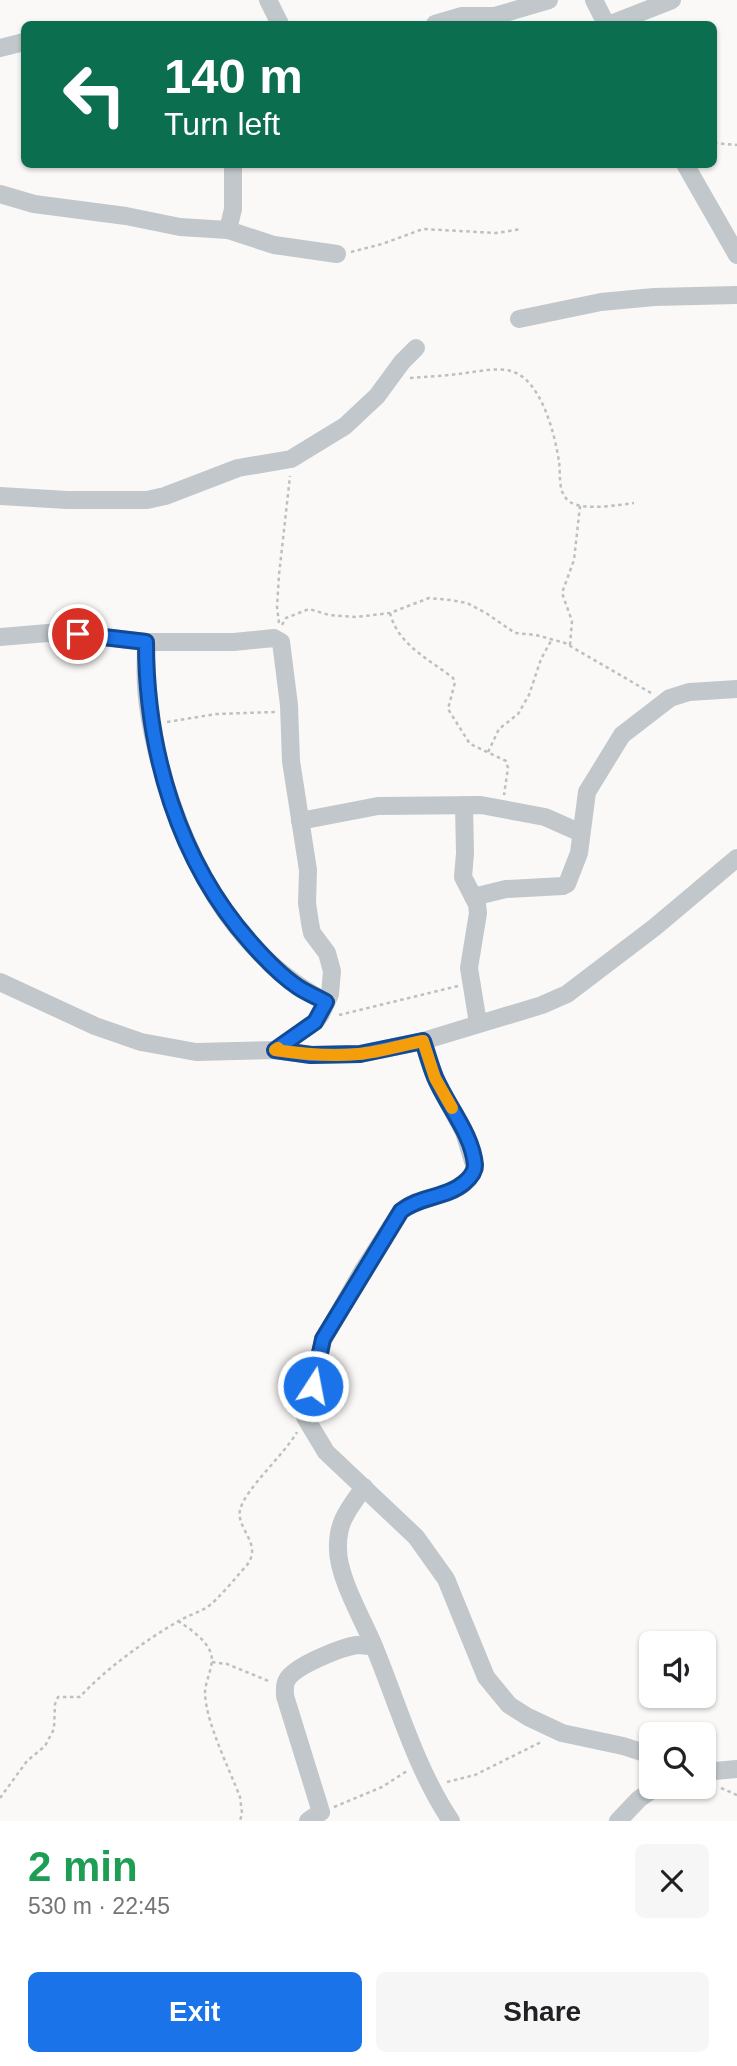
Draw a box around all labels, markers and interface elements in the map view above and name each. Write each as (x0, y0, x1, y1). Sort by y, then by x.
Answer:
icon: left (49, 49, 140, 140)
text: 140 m (164, 49, 303, 103)
text: Turn left (164, 106, 280, 142)
pin (48, 604, 108, 664)
icon: arrive (59, 615, 97, 653)
position arrow (276, 1349, 350, 1423)
map controls (639, 1631, 716, 1799)
button: sound (639, 1631, 716, 1708)
button: search (639, 1722, 716, 1799)
text: 2 min (28, 1843, 138, 1890)
button: close (635, 1844, 709, 1918)
text: 530 m · 22:45 (28, 1893, 170, 1919)
button: Exit (28, 1972, 362, 2052)
button: Share (376, 1972, 709, 2052)

